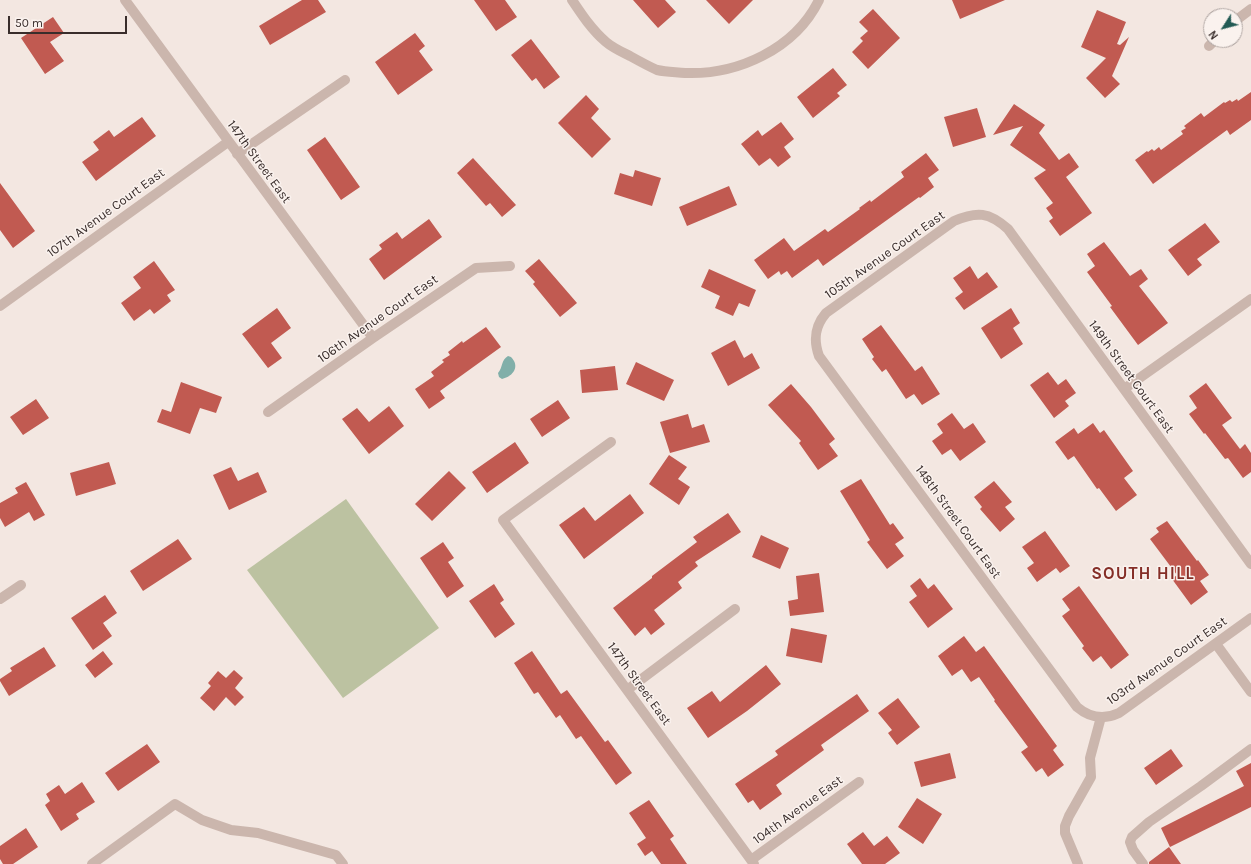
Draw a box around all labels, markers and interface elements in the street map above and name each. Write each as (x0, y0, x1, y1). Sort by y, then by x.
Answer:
scale bar (10, 8, 129, 34)
north arrow (1203, 8, 1243, 48)
text: 50 m (15, 16, 43, 30)
text: N (1206, 28, 1221, 42)
street label: 147th Street East (224, 118, 294, 206)
street label: 107th Avenue Court East (44, 165, 168, 261)
street label: 105th Avenue Court East (822, 208, 948, 302)
street label: 106th Avenue Court East (315, 272, 441, 366)
street label: 149th Street Court East (1085, 318, 1177, 436)
street label: 148th Street Court East (912, 462, 1004, 582)
district label: SOUTH HILL (1091, 564, 1195, 584)
street label: 103rd Avenue Court East (1104, 614, 1230, 708)
street label: 147th Street East (604, 640, 674, 728)
street label: 104th Avenue East (750, 772, 846, 848)

